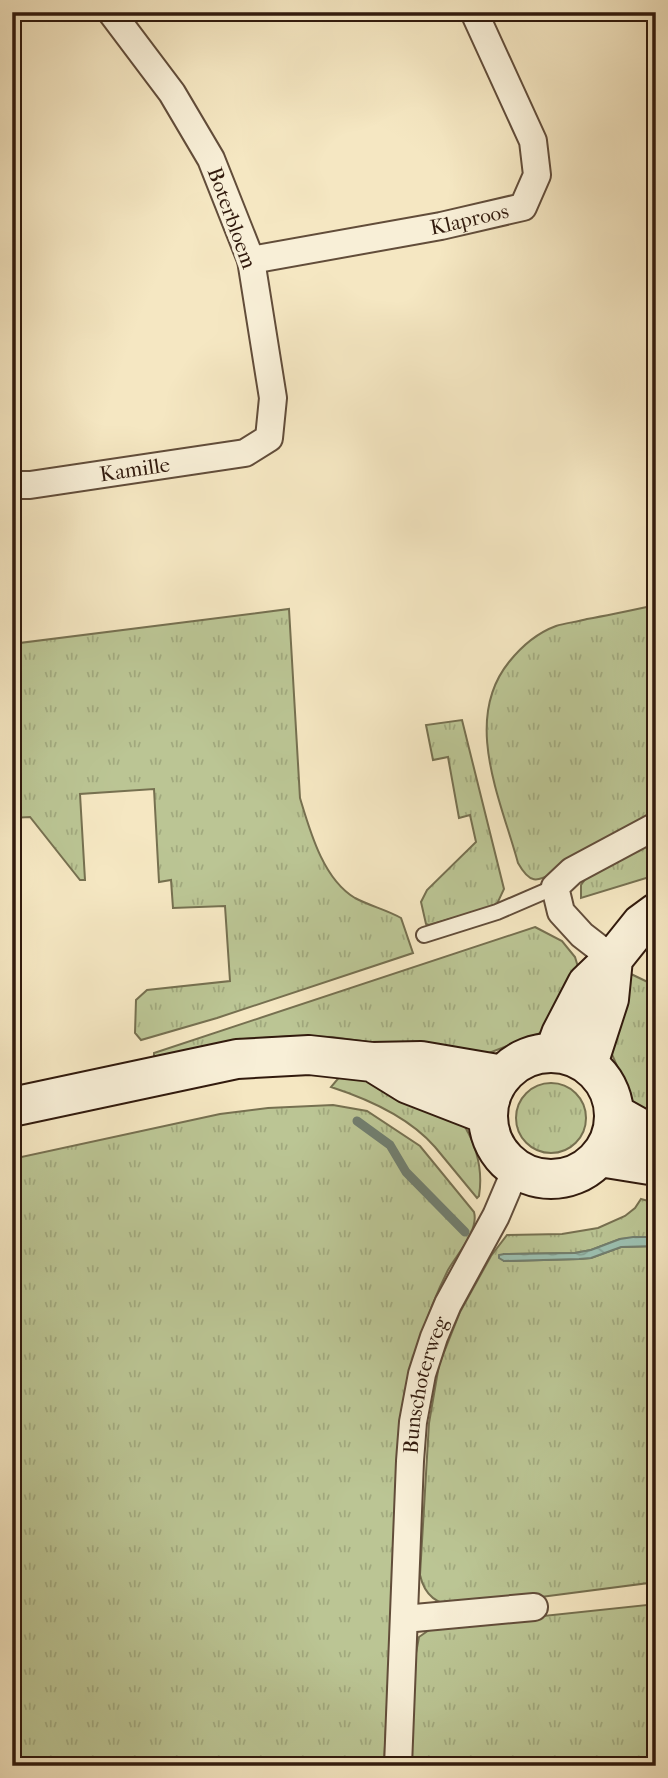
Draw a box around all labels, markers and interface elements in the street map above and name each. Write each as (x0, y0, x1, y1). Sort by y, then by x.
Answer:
street label: Boterbloem (203, 164, 262, 272)
street label: Klaproos (428, 199, 511, 240)
street label: Kamille (98, 452, 172, 486)
street label: Bunschoterweg (399, 1312, 454, 1455)

